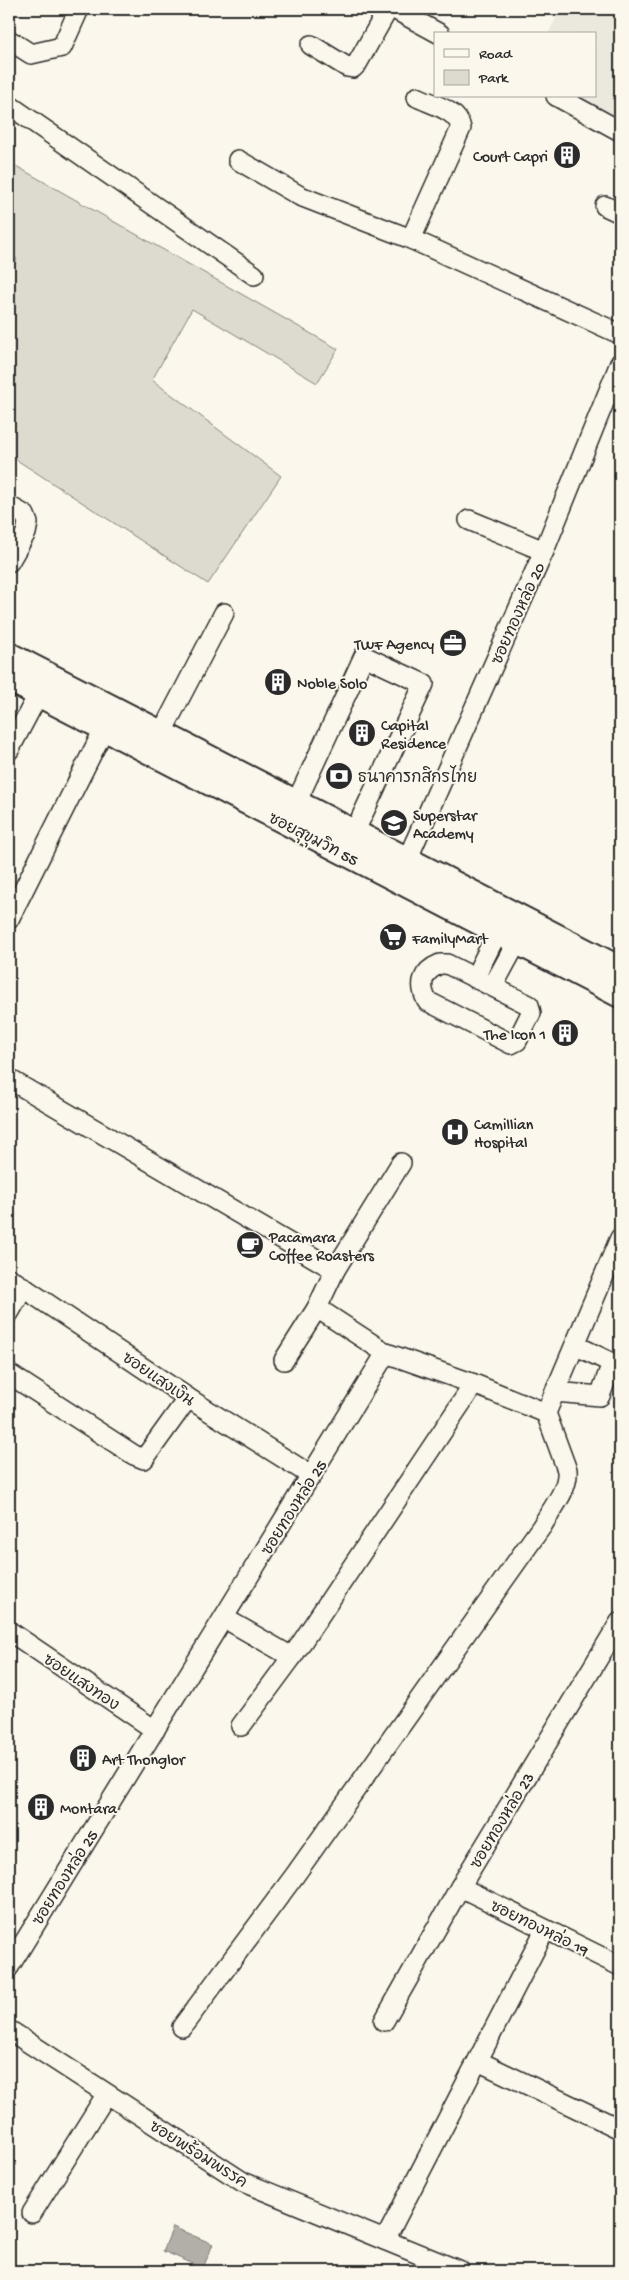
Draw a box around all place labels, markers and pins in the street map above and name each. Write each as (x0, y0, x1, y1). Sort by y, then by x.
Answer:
building icon: Court Capri (552, 140, 582, 170)
place label: Court Capri (473, 149, 548, 168)
office icon: TWF Agency (438, 628, 468, 658)
place label: TWF Agency (354, 637, 434, 656)
building icon: Noble Solo (263, 667, 293, 697)
place label: Noble Solo (297, 676, 367, 695)
building icon: Capital Residence (347, 718, 377, 748)
place label: Capital Residence (381, 718, 447, 755)
bank icon: ธนาคารกสิกรไทย (324, 761, 354, 791)
place label: ธนาคารกสิกรไทย (358, 765, 477, 789)
school or university icon: Superstar Academy (379, 808, 409, 838)
place label: Superstar Academy (413, 808, 478, 845)
supermarket icon: FamilyMart (378, 922, 408, 952)
place label: FamilyMart (411, 931, 489, 950)
building icon: The Icon 1 (550, 1018, 580, 1048)
place label: The Icon 1 (483, 1027, 546, 1046)
hospital icon: Camillian Hospital (440, 1117, 470, 1147)
place label: Camillian Hospital (474, 1117, 534, 1154)
cafe icon: Pacamara Coffee Roasters (235, 1230, 265, 1260)
place label: Pacamara Coffee Roasters (268, 1230, 375, 1267)
building icon: Art Thonglor (68, 1743, 98, 1773)
place label: Art Thonglor (102, 1752, 186, 1771)
building icon: Montara (26, 1792, 56, 1822)
place label: Montara (60, 1801, 118, 1820)

